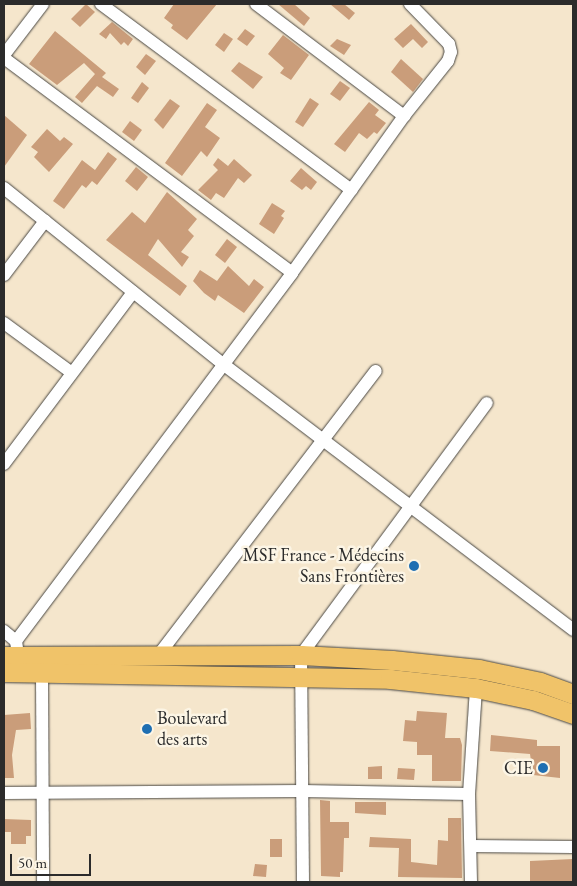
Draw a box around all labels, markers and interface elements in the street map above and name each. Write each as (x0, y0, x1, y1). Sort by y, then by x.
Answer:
place label: MSF France - Médecins Sans Frontières (243, 545, 404, 588)
marker: MSF France - Médecins Sans Frontières (408, 560, 420, 572)
place label: Boulevard des arts (157, 708, 227, 751)
marker: Boulevard des arts (141, 723, 153, 735)
place label: CIE (504, 757, 533, 779)
marker: CIE (537, 762, 549, 774)
scale bar (12, 844, 94, 876)
text: 50 m (18, 853, 47, 872)

